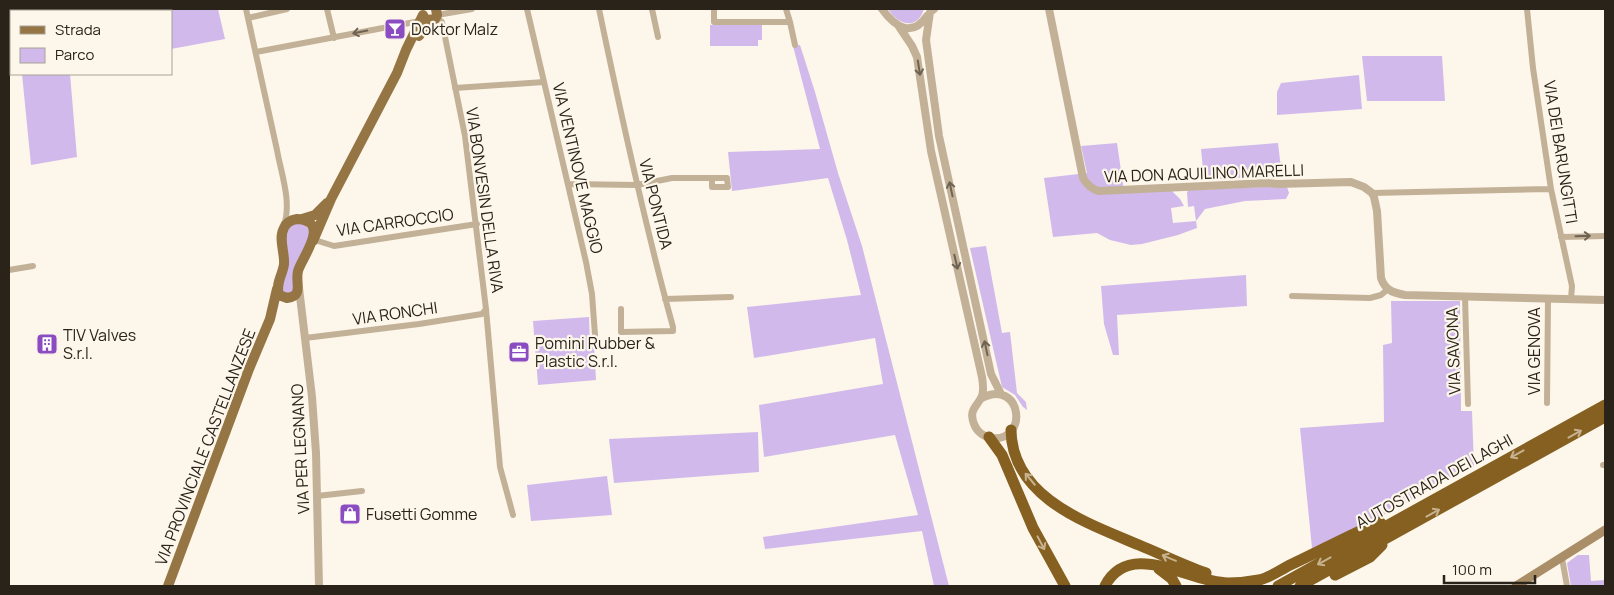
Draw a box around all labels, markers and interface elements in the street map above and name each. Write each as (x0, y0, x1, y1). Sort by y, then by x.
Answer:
legend (10, 10, 172, 75)
bar icon: Doktor Malz (383, 17, 407, 41)
place label: Doktor Malz (411, 18, 498, 40)
text: Strada (55, 19, 101, 40)
one-way arrow (352, 28, 368, 38)
text: Parco (55, 44, 94, 65)
one-way arrow (914, 60, 924, 76)
street label: VIA DEI BARUNGITTI (1539, 79, 1583, 225)
street label: VIA VENTINOVE MAGGIO (548, 80, 608, 256)
street label: VIA BONVESIN DELLA RIVA (461, 106, 509, 294)
street label: VIA PONTIDA (634, 156, 678, 252)
street label: VIA DON AQUILINO MARELLI (1104, 159, 1304, 187)
one-way arrow (946, 182, 955, 198)
street label: VIA CARROCCIO (335, 203, 455, 241)
one-way arrow (1575, 232, 1591, 241)
one-way arrow (952, 254, 961, 270)
street label: VIA RONCHI (351, 296, 439, 330)
street label: VIA SAVONA (1440, 307, 1466, 395)
street label: VIA GENOVA (1523, 307, 1545, 395)
place label: TIV Valves S.r.l. (63, 324, 136, 364)
street label: VIA PROVINCIALE CASTELLANZESE (150, 325, 260, 569)
building icon: TIV Valves S.r.l. (35, 332, 59, 356)
place label: Pomini Rubber & Plastic S.r.l. (535, 332, 656, 372)
office icon: Pomini Rubber & Plastic S.r.l. (507, 340, 531, 364)
one-way arrow (981, 341, 990, 357)
street label: VIA PER LEGNANO (286, 383, 314, 515)
one-way arrow (1567, 428, 1581, 438)
street label: AUTOSTRADA DEI LAGHI (1352, 429, 1516, 533)
one-way arrow (1510, 449, 1524, 459)
one-way arrow (1024, 473, 1035, 486)
shop icon: Fusetti Gomme (338, 502, 362, 526)
place label: Fusetti Gomme (366, 503, 477, 525)
one-way arrow (1425, 508, 1440, 518)
one-way arrow (1036, 536, 1046, 551)
one-way arrow (1162, 552, 1177, 561)
scale bar (1444, 552, 1535, 584)
one-way arrow (1317, 556, 1332, 566)
text: 100 m (1452, 559, 1492, 580)

